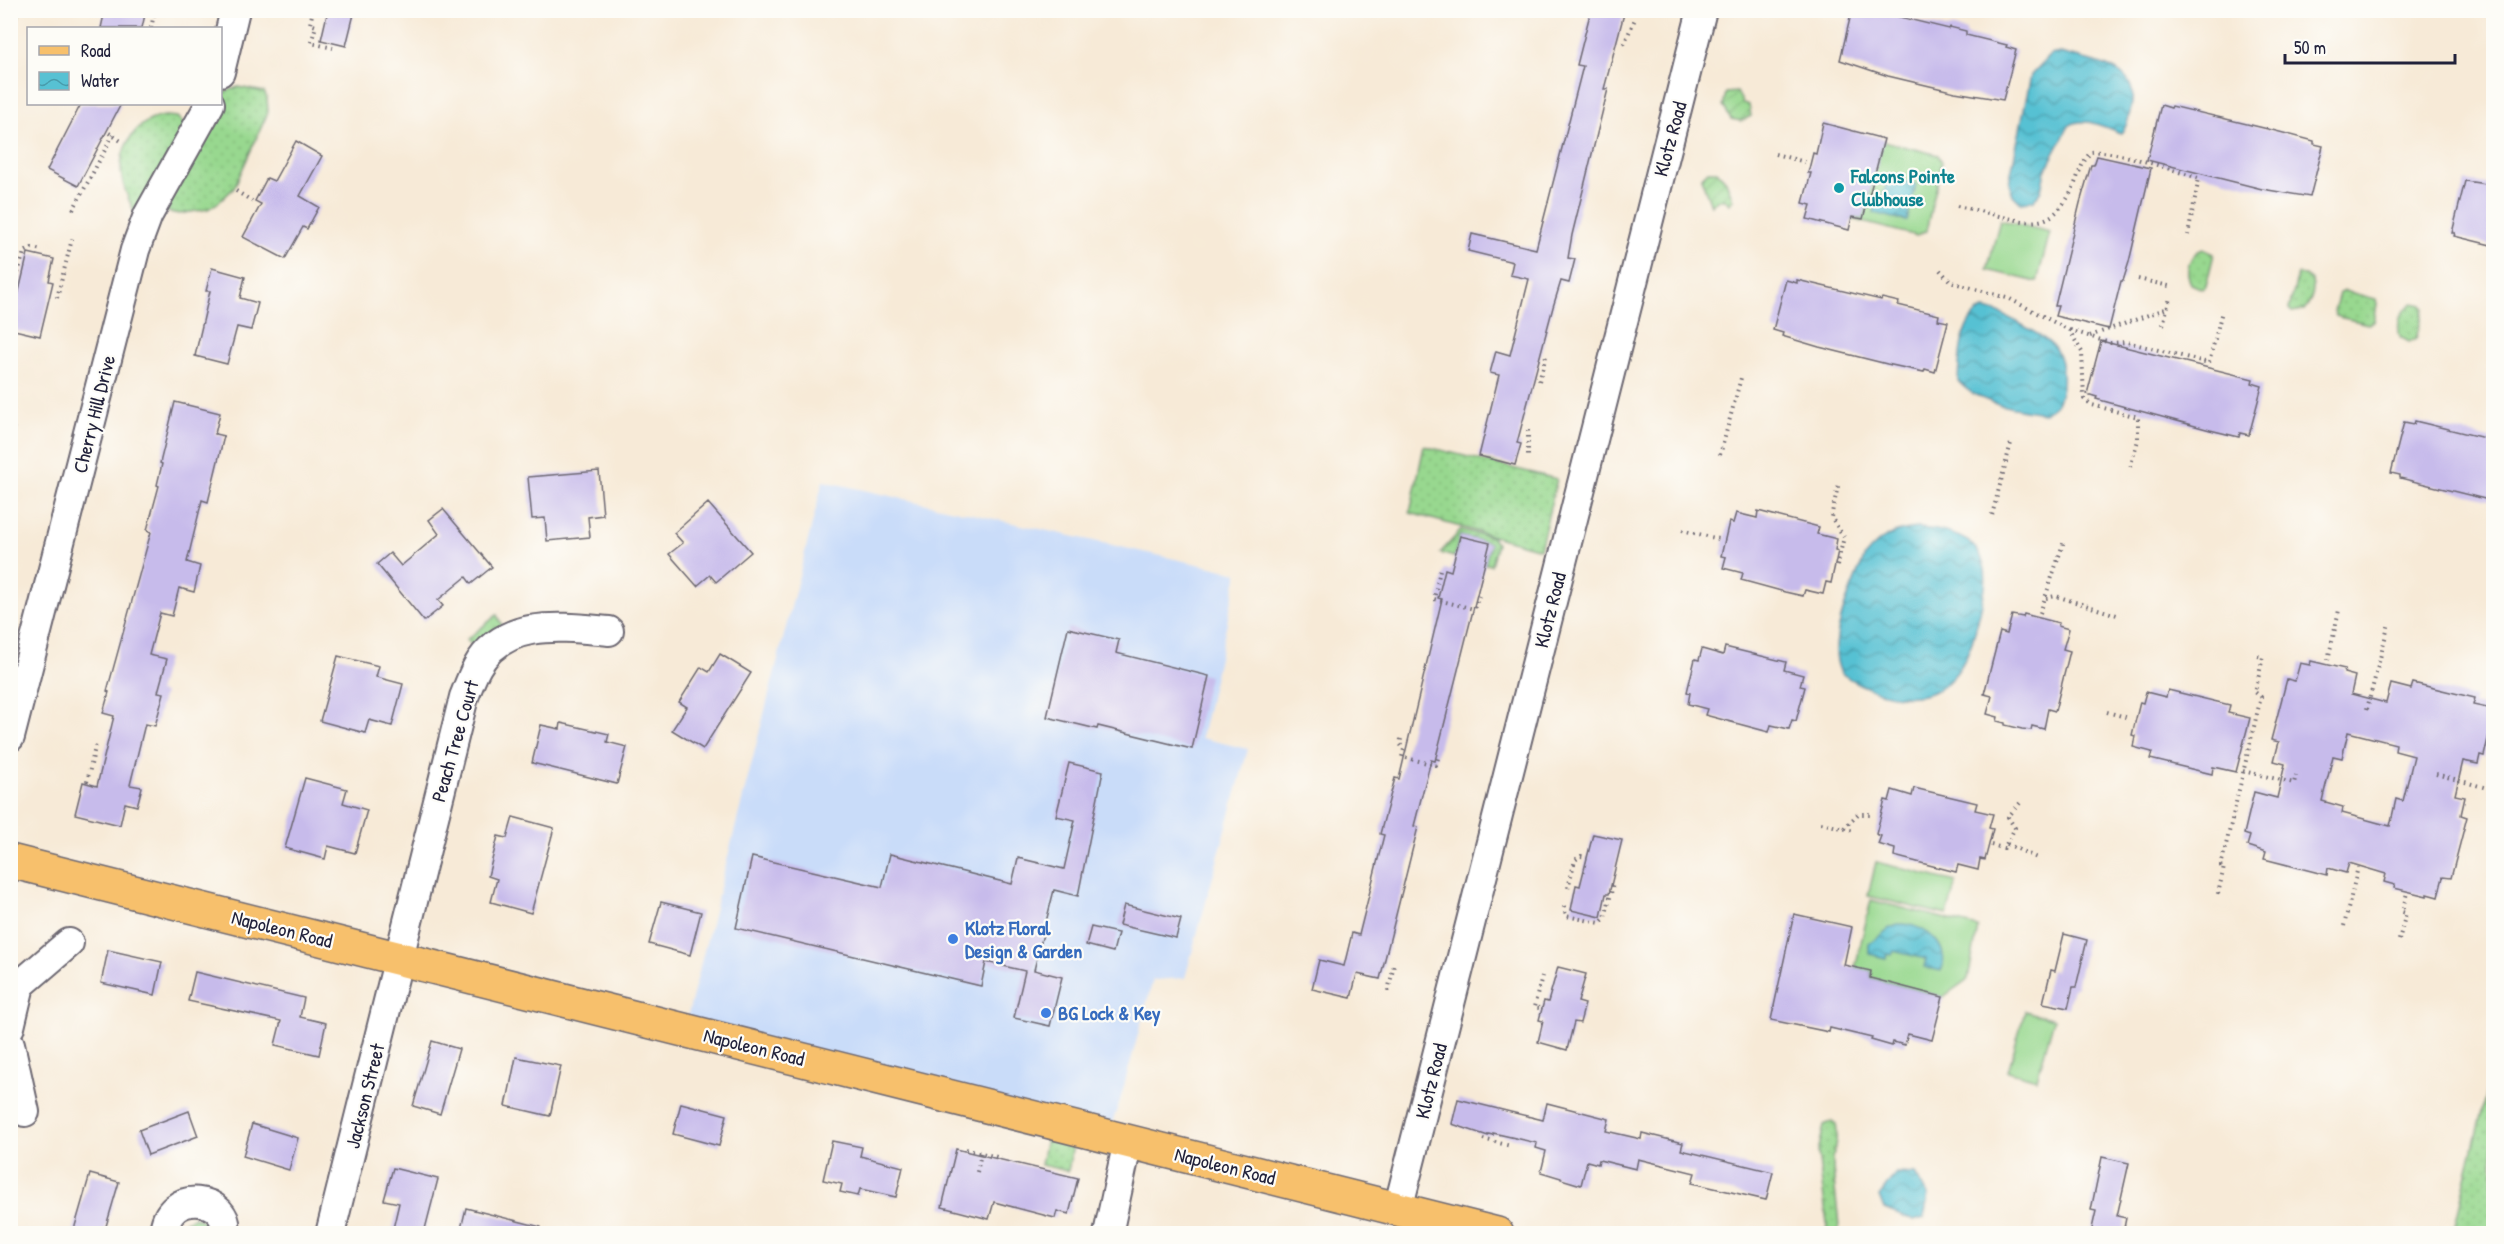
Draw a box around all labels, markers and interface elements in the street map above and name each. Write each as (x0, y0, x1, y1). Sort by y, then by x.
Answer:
legend (27, 27, 222, 105)
scale bar (2285, 27, 2454, 65)
text: 50 m (2294, 35, 2326, 60)
text: Road (81, 38, 111, 63)
text: Water (81, 68, 119, 93)
street label: Klotz Road (1647, 98, 1693, 179)
place label: Falcons Pointe Clubhouse (1850, 162, 1955, 212)
marker: Falcons Pointe Clubhouse (1832, 181, 1846, 195)
street label: Cherry Hill Drive (66, 352, 121, 476)
street label: Klotz Road (1527, 569, 1572, 650)
street label: Peach Tree Court (424, 676, 485, 805)
street label: Napoleon Road (229, 903, 335, 954)
place label: Klotz Floral Design & Garden (965, 914, 1082, 965)
marker: Klotz Floral Design & Garden (946, 932, 960, 946)
place label: BG Lock & Key (1058, 999, 1161, 1027)
marker: BG Lock & Key (1039, 1006, 1053, 1020)
street label: Napoleon Road (701, 1021, 807, 1072)
street label: Jackson Street (338, 1039, 391, 1151)
street label: Klotz Road (1408, 1040, 1453, 1121)
street label: Napoleon Road (1172, 1140, 1278, 1191)

